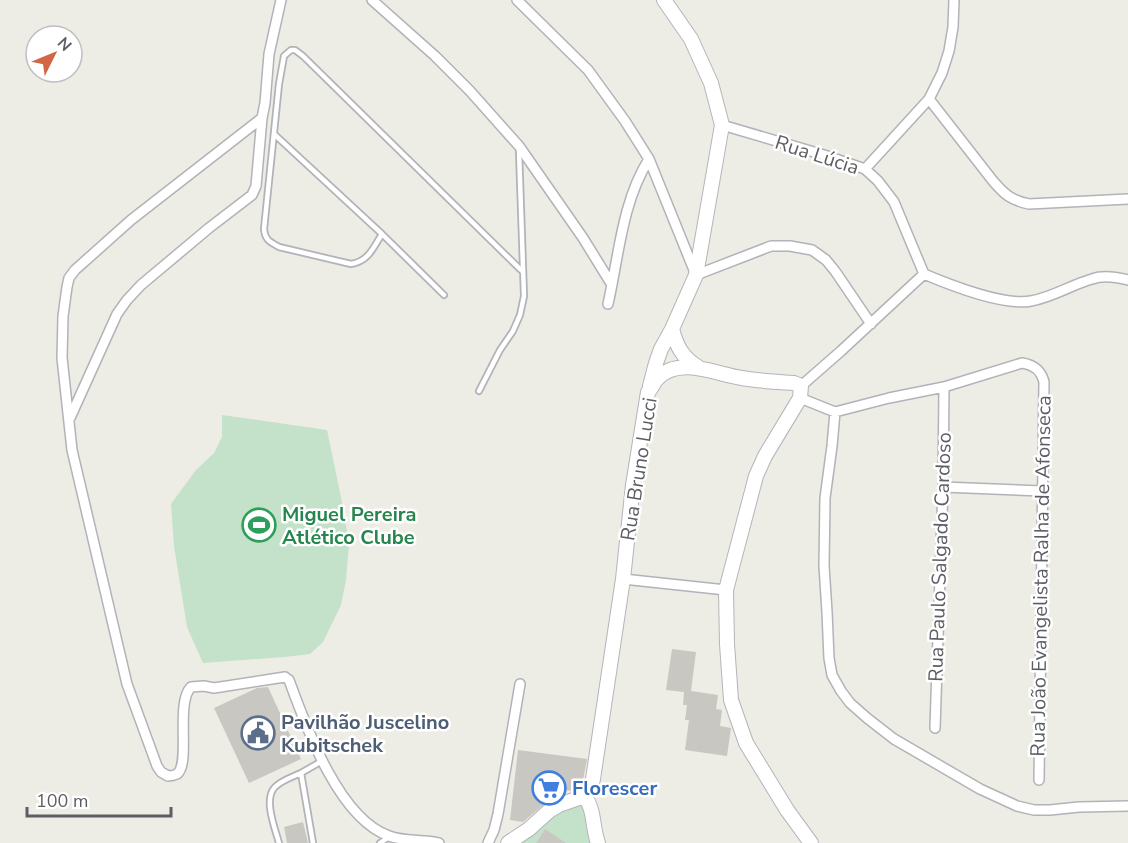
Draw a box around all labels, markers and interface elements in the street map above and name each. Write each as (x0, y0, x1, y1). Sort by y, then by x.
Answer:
north arrow (24, 24, 84, 84)
text: N (52, 33, 76, 56)
street label: Rua Lúcia (772, 129, 862, 181)
street label: Rua Bruno Lucci (614, 395, 664, 543)
street label: Rua João Evangelista Ralha de Afonseca (1024, 395, 1058, 757)
street label: Rua Paulo Salgado Cardoso (922, 432, 958, 682)
place label: Miguel Pereira Atlético Clube (282, 501, 416, 551)
sports icon: Miguel Pereira Atlético Clube (241, 507, 277, 543)
place label: Pavilhão Juscelino Kubitschek (281, 709, 449, 759)
public building icon: Pavilhão Juscelino Kubitschek (240, 715, 276, 751)
supermarket icon: Florescer (531, 770, 567, 806)
place label: Florescer (572, 775, 657, 802)
scale bar (27, 780, 171, 818)
text: 100 m (36, 789, 88, 813)

